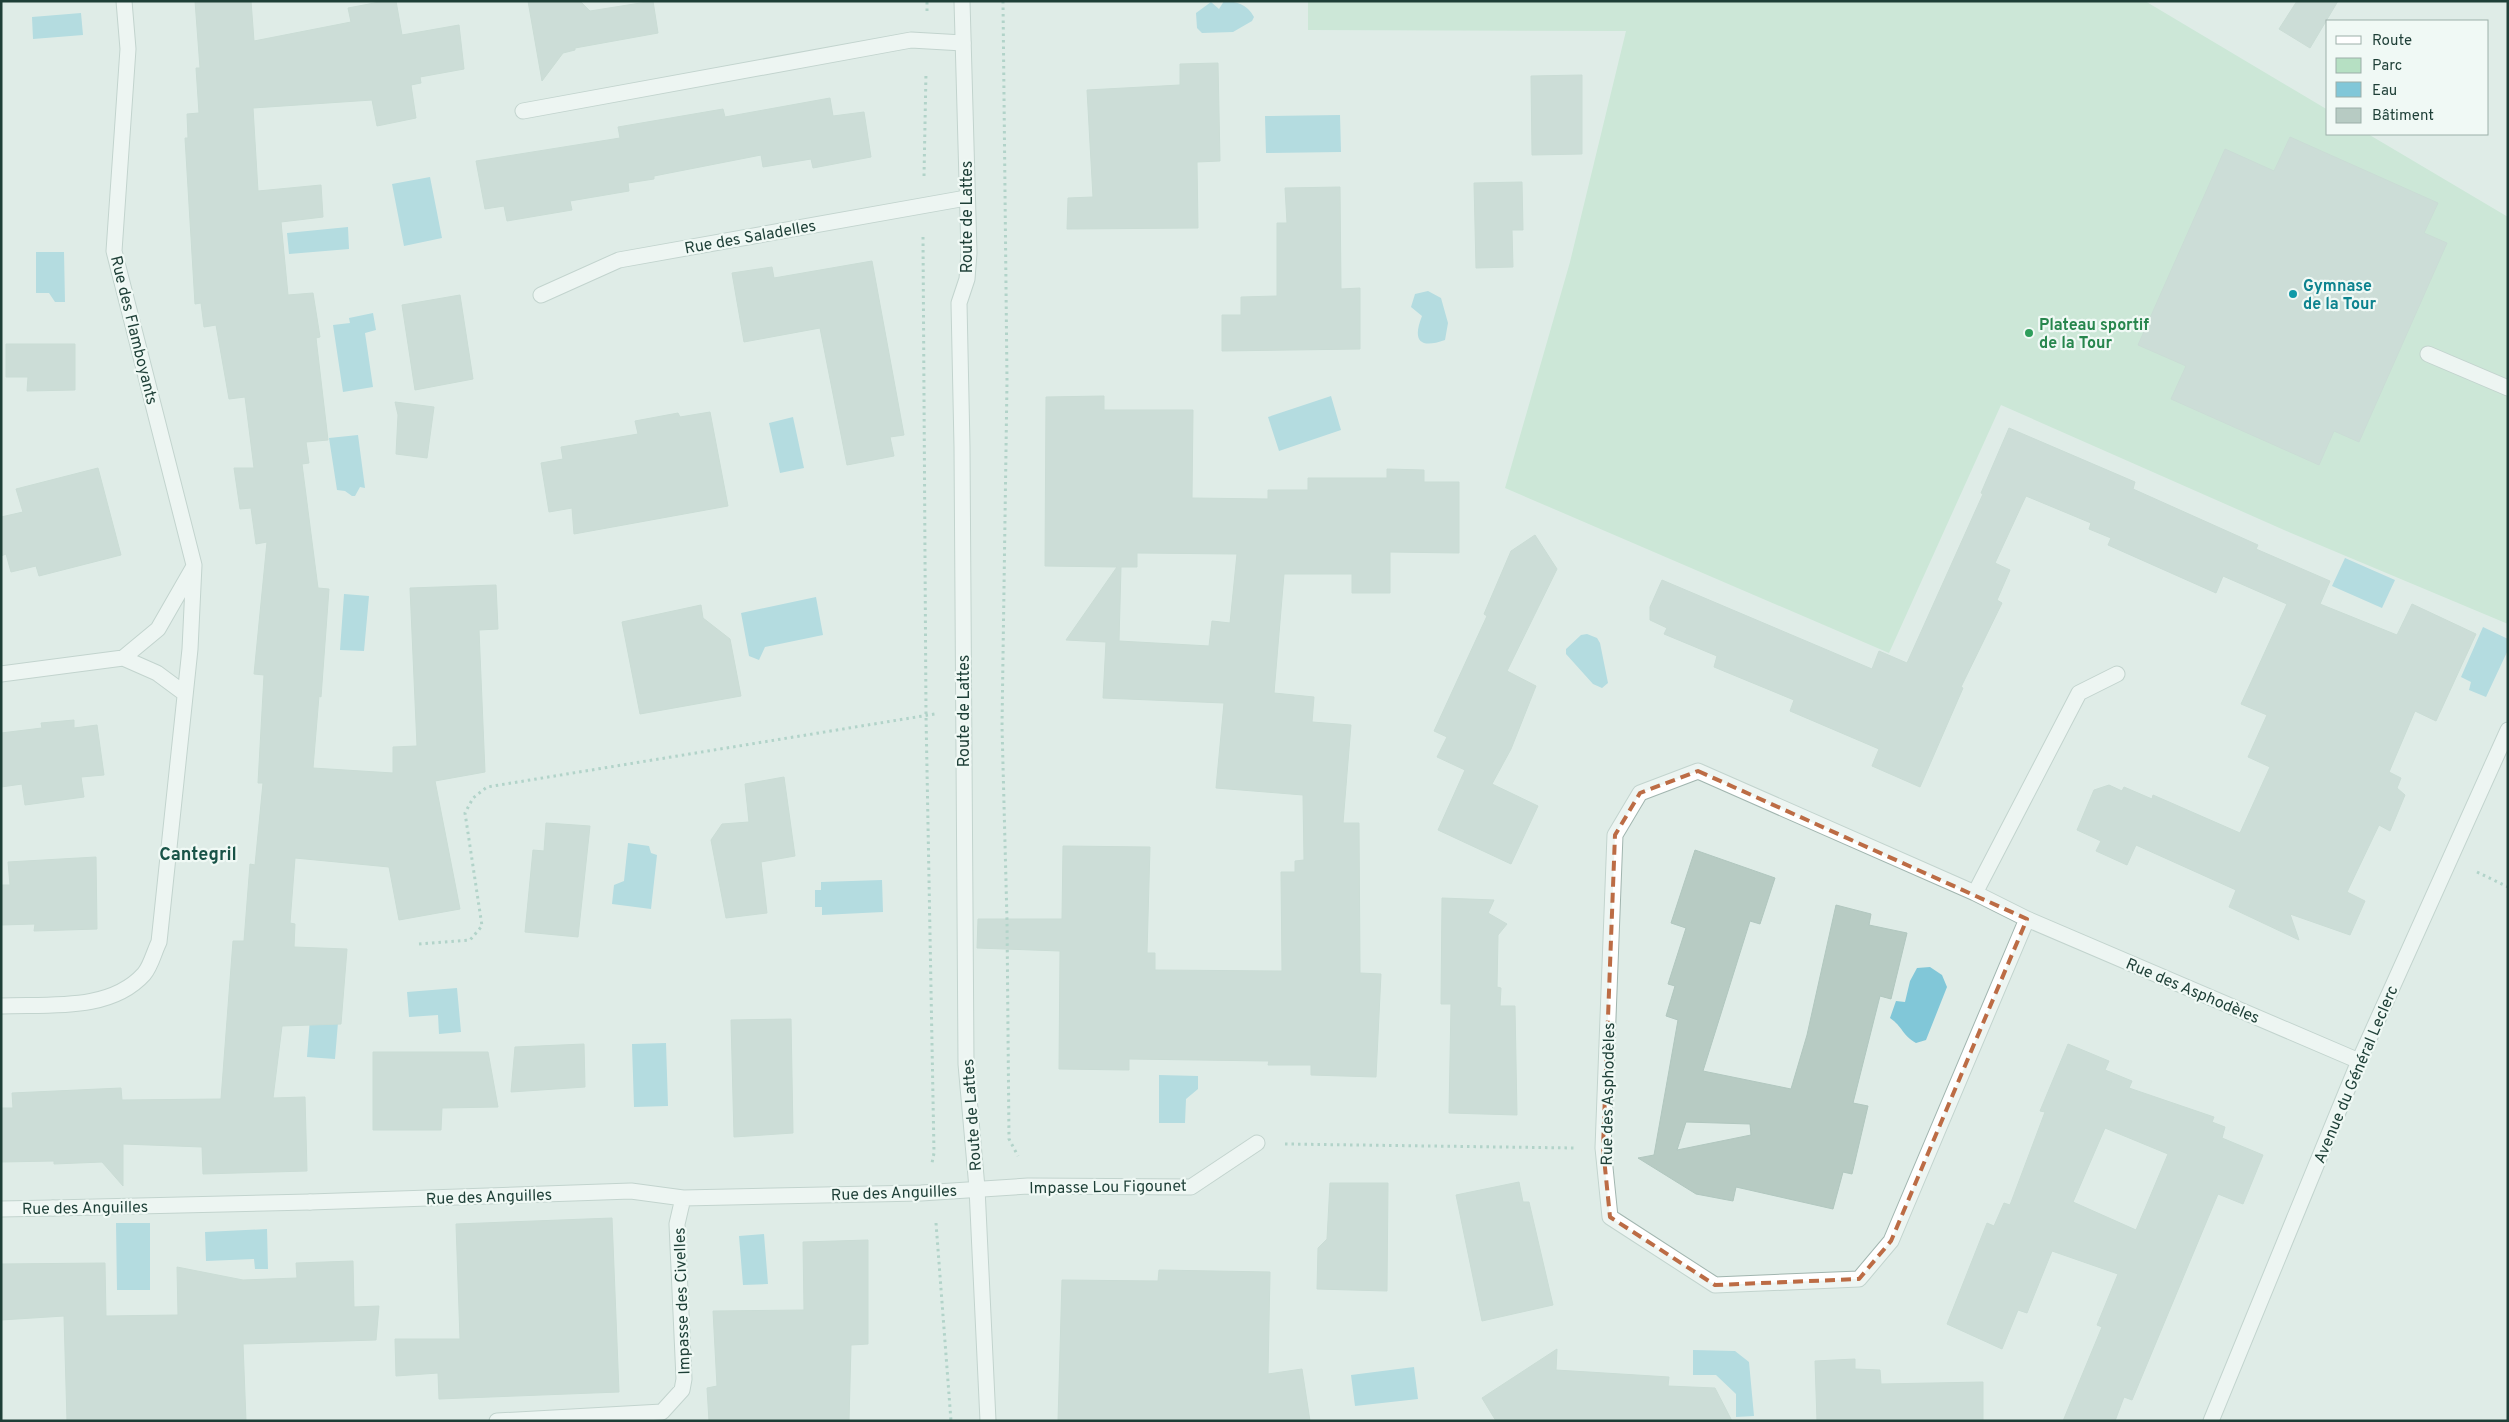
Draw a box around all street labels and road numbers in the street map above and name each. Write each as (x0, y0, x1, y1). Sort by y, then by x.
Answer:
street label: Route de Lattes (958, 161, 978, 273)
street label: Rue des Saladelles (683, 217, 818, 259)
street label: Rue des Flamboyants (105, 254, 161, 407)
street label: Route de Lattes (955, 655, 975, 767)
street label: Rue des Asphodèles (2122, 955, 2262, 1029)
street label: Avenue du Général Leclerc (2310, 983, 2403, 1167)
street label: Rue des Asphodèles (1598, 1022, 1620, 1166)
street label: Route de Lattes (959, 1058, 987, 1172)
street label: Impasse Lou Figounet (1029, 1177, 1187, 1199)
street label: Rue des Anguilles (831, 1182, 958, 1206)
street label: Rue des Anguilles (426, 1186, 553, 1210)
street label: Rue des Anguilles (22, 1198, 148, 1220)
street label: Impasse des Civelles (670, 1227, 696, 1375)

